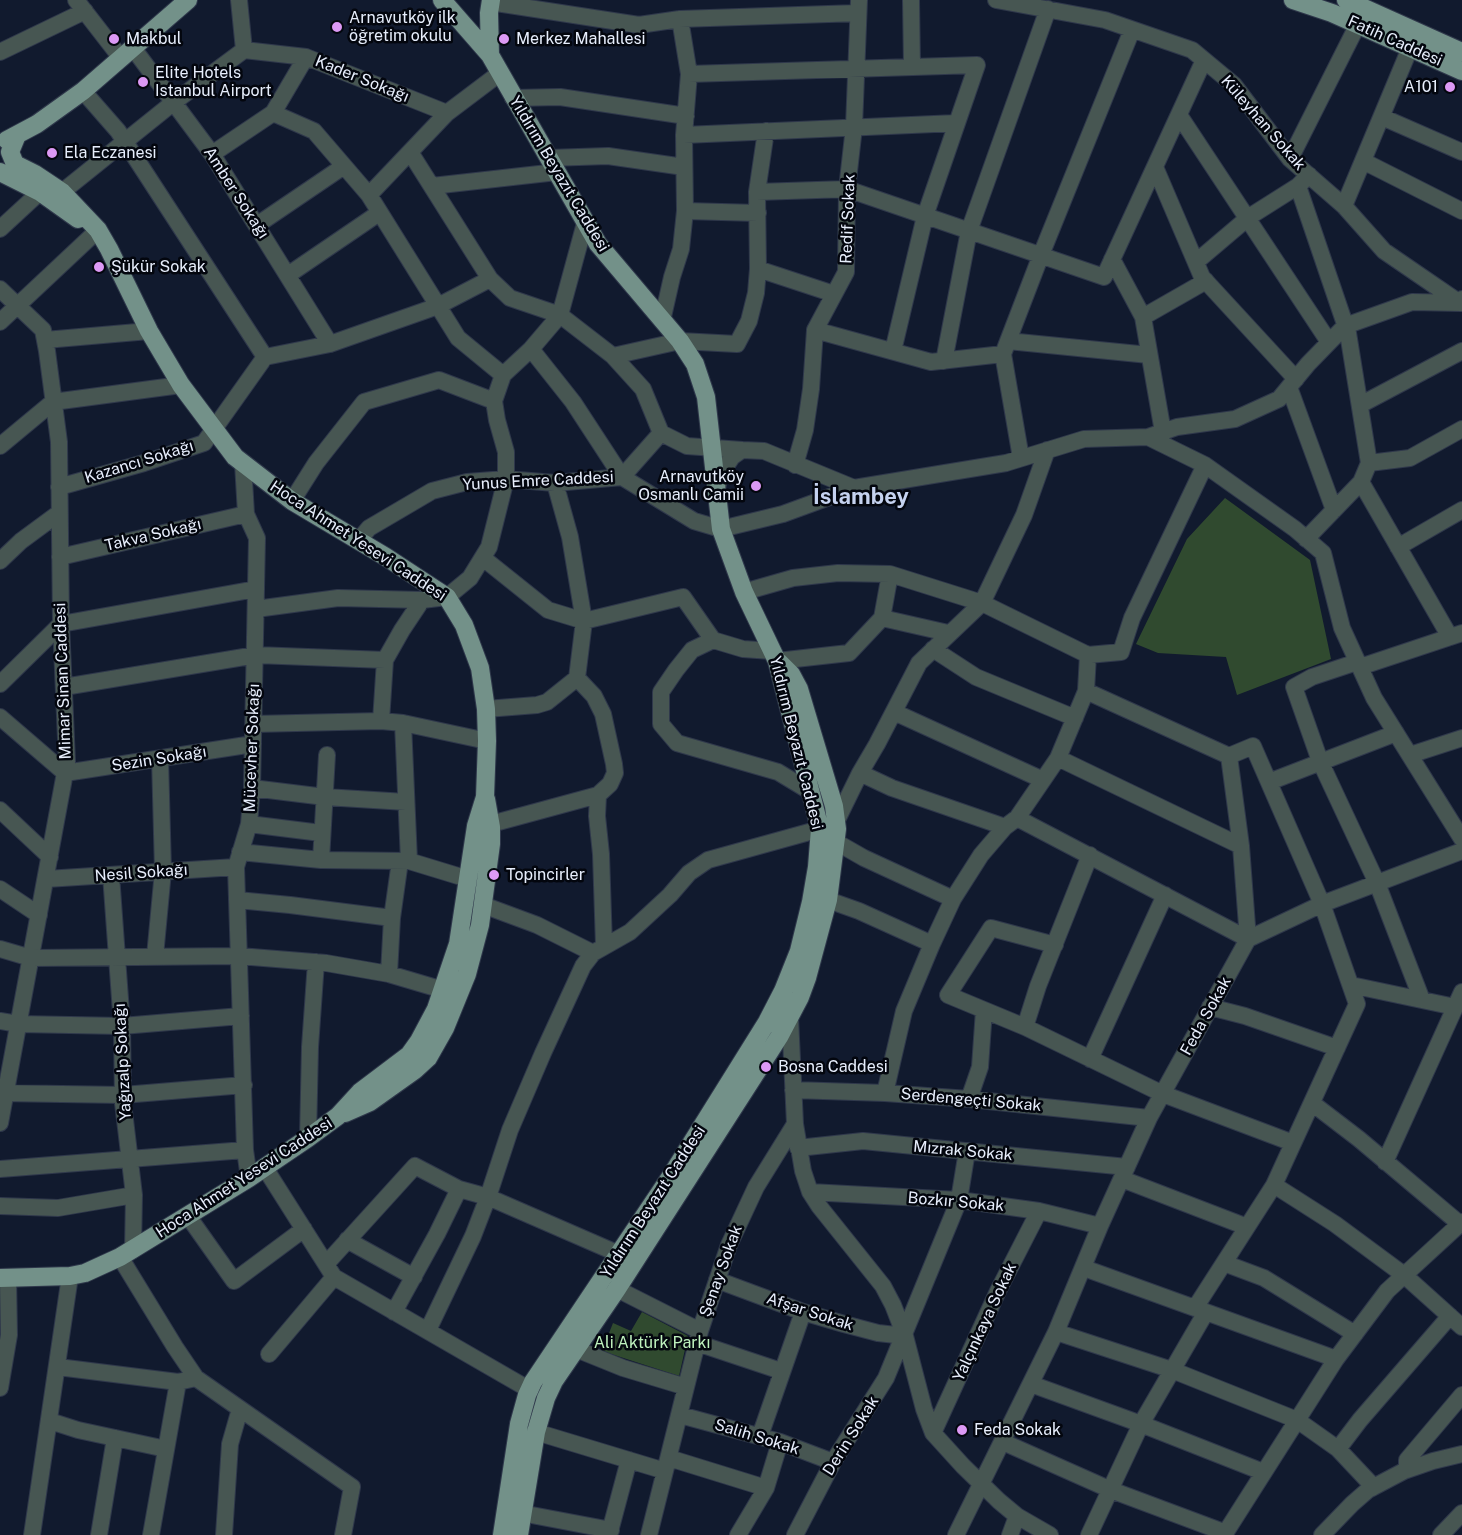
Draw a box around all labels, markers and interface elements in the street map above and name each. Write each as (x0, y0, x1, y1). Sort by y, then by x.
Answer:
place label: Arnavutköy ilk öğretim okulu (349, 8, 456, 46)
street label: Fatih Caddesi (1345, 12, 1445, 70)
marker: Arnavutköy ilk öğretim okulu (330, 20, 344, 34)
place label: Makbul (126, 29, 182, 49)
place label: Merkez Mahallesi (516, 29, 646, 49)
marker: Makbul (107, 32, 121, 46)
marker: Merkez Mahallesi (497, 32, 511, 46)
street label: Kader Sokağı (312, 51, 412, 107)
place label: Elite Hotels Istanbul Airport (155, 63, 272, 101)
street label: Küleyhan Sokak (1217, 72, 1309, 174)
marker: Elite Hotels Istanbul Airport (136, 75, 150, 89)
place label: A101 (1404, 77, 1438, 97)
marker: A101 (1443, 80, 1457, 94)
street label: Yıldırım Beyazıt Caddesi (505, 93, 613, 255)
place label: Ela Eczanesi (64, 143, 156, 163)
street label: Amber Sokağı (199, 144, 273, 242)
marker: Ela Eczanesi (45, 146, 59, 160)
street label: Redif Sokak (837, 174, 859, 264)
place label: Şükür Sokak (111, 257, 206, 277)
marker: Şükür Sokak (92, 260, 106, 274)
street label: Kazancı Sokağı (82, 436, 196, 488)
street label: Yunus Emre Caddesi (462, 467, 614, 495)
place label: Arnavutköy Osmanlı Camii (638, 467, 744, 505)
street label: Hoca Ahmet Yesevi Caddesi (266, 477, 450, 605)
marker: Arnavutköy Osmanlı Camii (749, 479, 763, 493)
district label: İslambey (813, 484, 909, 510)
street label: Takva Sokağı (103, 515, 203, 555)
street label: Mimar Sinan Caddesi (51, 602, 75, 760)
street label: Yıldırım Beyazıt Caddesi (765, 654, 827, 832)
street label: Mücevher Sokağı (240, 683, 264, 813)
street label: Sezin Sokağı (110, 742, 208, 776)
street label: Nesil Sokağı (94, 860, 188, 886)
place label: Topincirler (506, 865, 585, 885)
marker: Topincirler (487, 868, 501, 882)
street label: Feda Sokak (1177, 973, 1235, 1059)
street label: Yağızalp Sokağı (110, 1003, 136, 1121)
place label: Bosna Caddesi (778, 1057, 888, 1077)
marker: Bosna Caddesi (759, 1060, 773, 1074)
street label: Serdengeçti Sokak (900, 1084, 1042, 1116)
street label: Hoca Ahmet Yesevi Caddesi (152, 1114, 336, 1242)
street label: Yıldırım Beyazıt Caddesi (596, 1122, 710, 1282)
street label: Mızrak Sokak (912, 1137, 1014, 1165)
street label: Bozkır Sokak (907, 1188, 1005, 1216)
street label: Şenay Sokak (695, 1222, 747, 1320)
street label: Yalçınkaya Sokak (949, 1260, 1021, 1384)
street label: Afşar Sokak (764, 1289, 856, 1335)
park label: Ali Aktürk Parkı (594, 1333, 710, 1353)
street label: Derin Sokak (819, 1393, 883, 1479)
street label: Salih Sokak (712, 1415, 802, 1459)
place label: Feda Sokak (974, 1420, 1061, 1440)
marker: Feda Sokak (955, 1423, 969, 1437)

